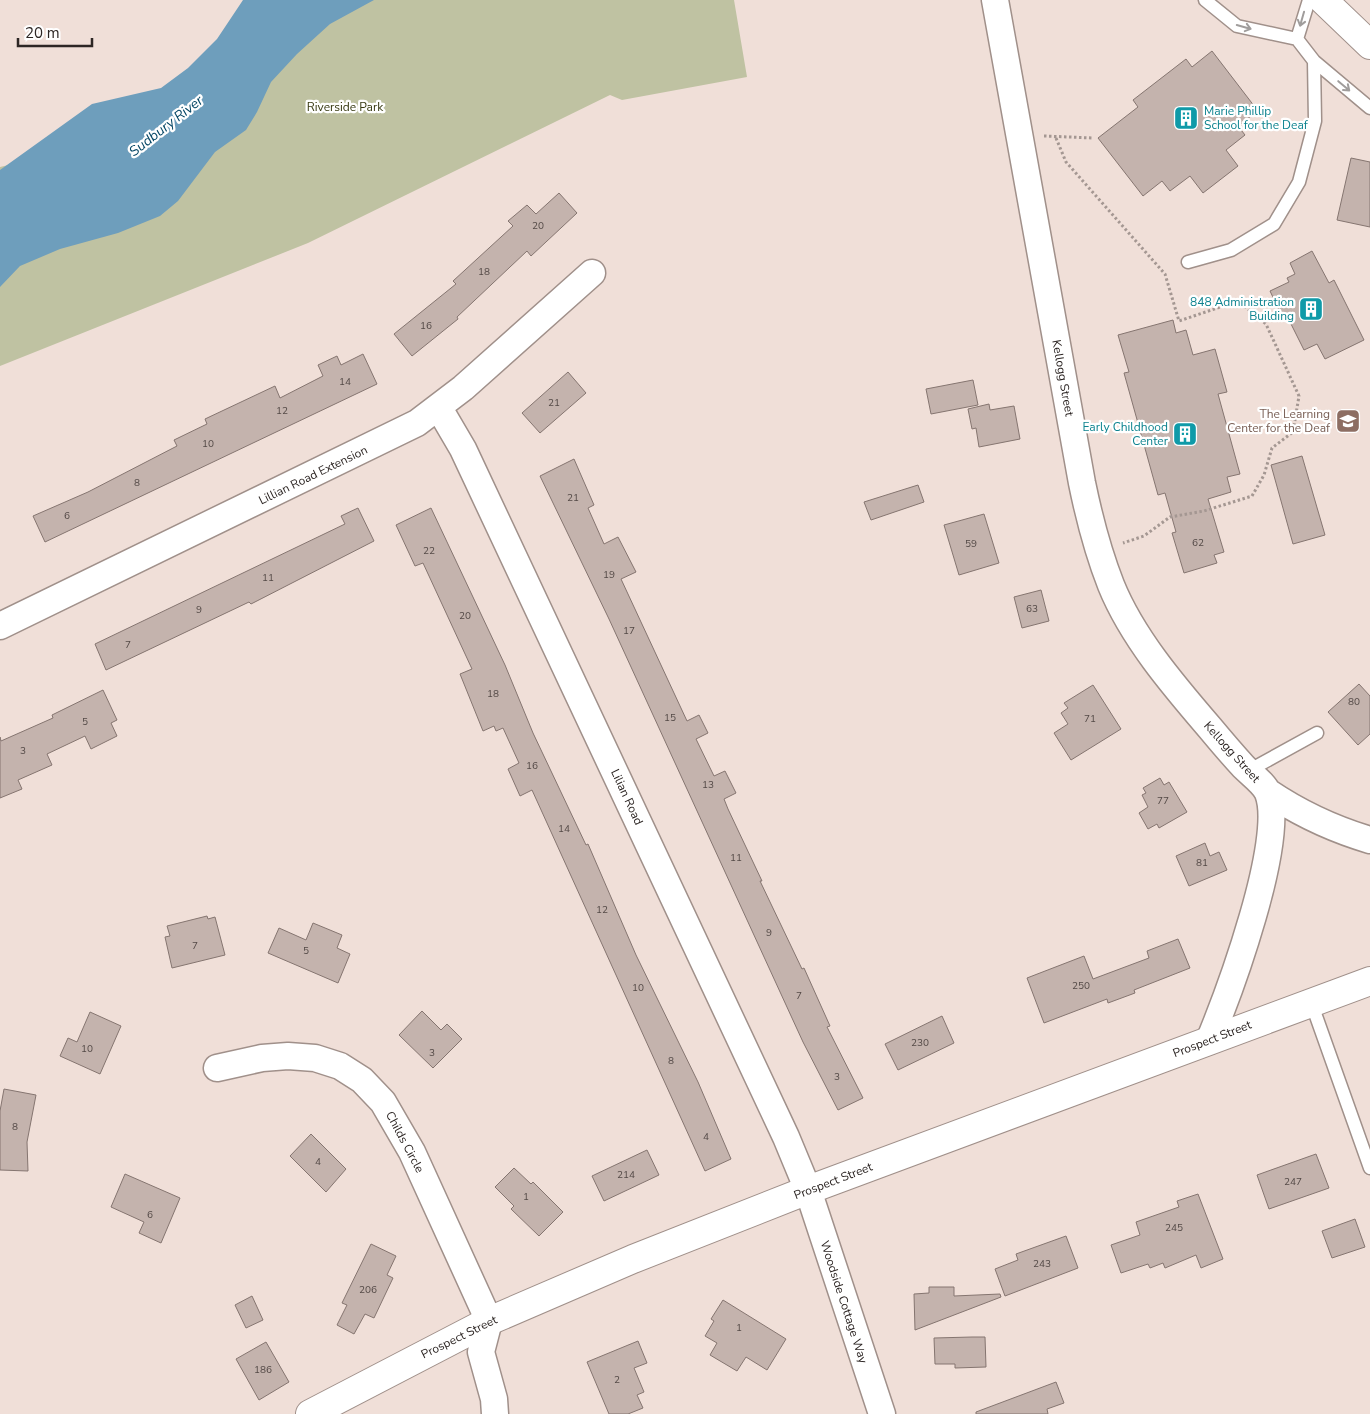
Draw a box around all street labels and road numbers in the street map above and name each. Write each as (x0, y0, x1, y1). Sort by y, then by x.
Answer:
street label: Kellogg Street (1048, 339, 1078, 418)
street label: Lillian Road Extension (256, 442, 370, 508)
street label: Kellogg Street (1200, 718, 1264, 787)
street label: Lilian Road (607, 767, 647, 827)
street label: Prospect Street (1170, 1016, 1254, 1061)
street label: Childs Circle (382, 1108, 428, 1176)
street label: Prospect Street (791, 1158, 875, 1203)
street label: Woodside Cottage Way (817, 1239, 872, 1366)
street label: Prospect Street (418, 1311, 501, 1362)

